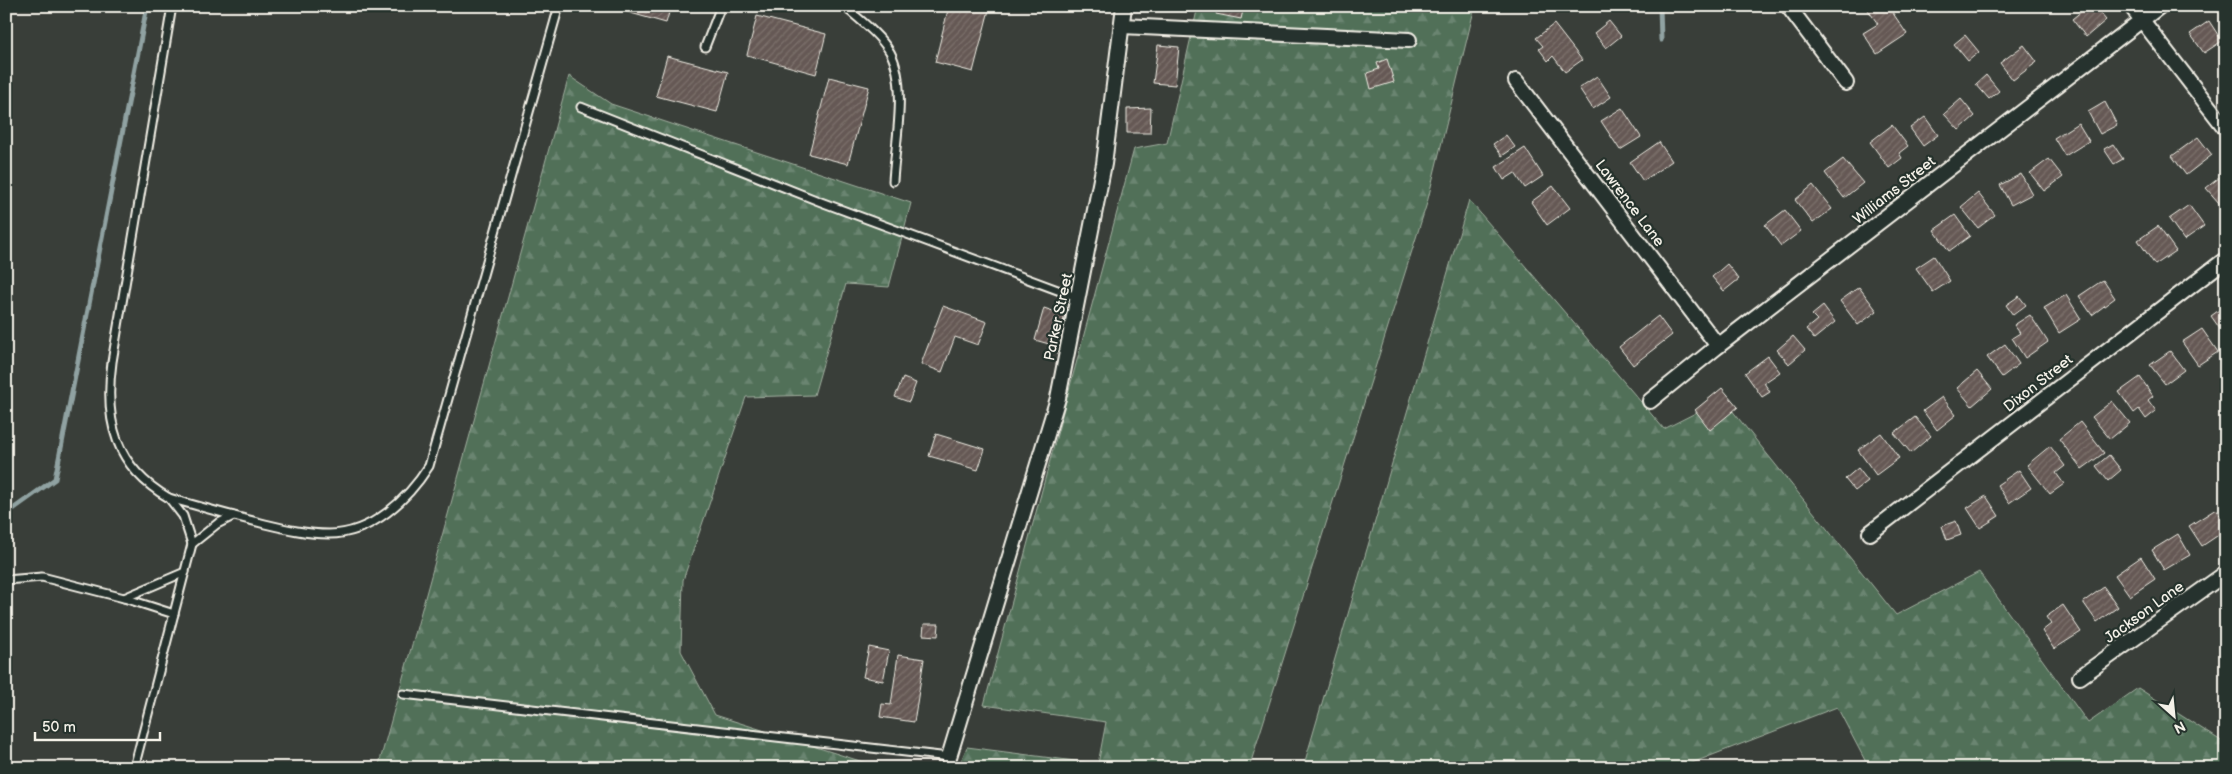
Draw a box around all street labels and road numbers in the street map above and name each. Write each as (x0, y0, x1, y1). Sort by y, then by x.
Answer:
street label: Williams Street (1849, 152, 1940, 229)
street label: Lawrence Lane (1591, 156, 1669, 251)
street label: Parker Street (1040, 271, 1077, 363)
street label: Dixon Street (2000, 350, 2077, 416)
street label: Jackson Lane (2101, 577, 2188, 648)

